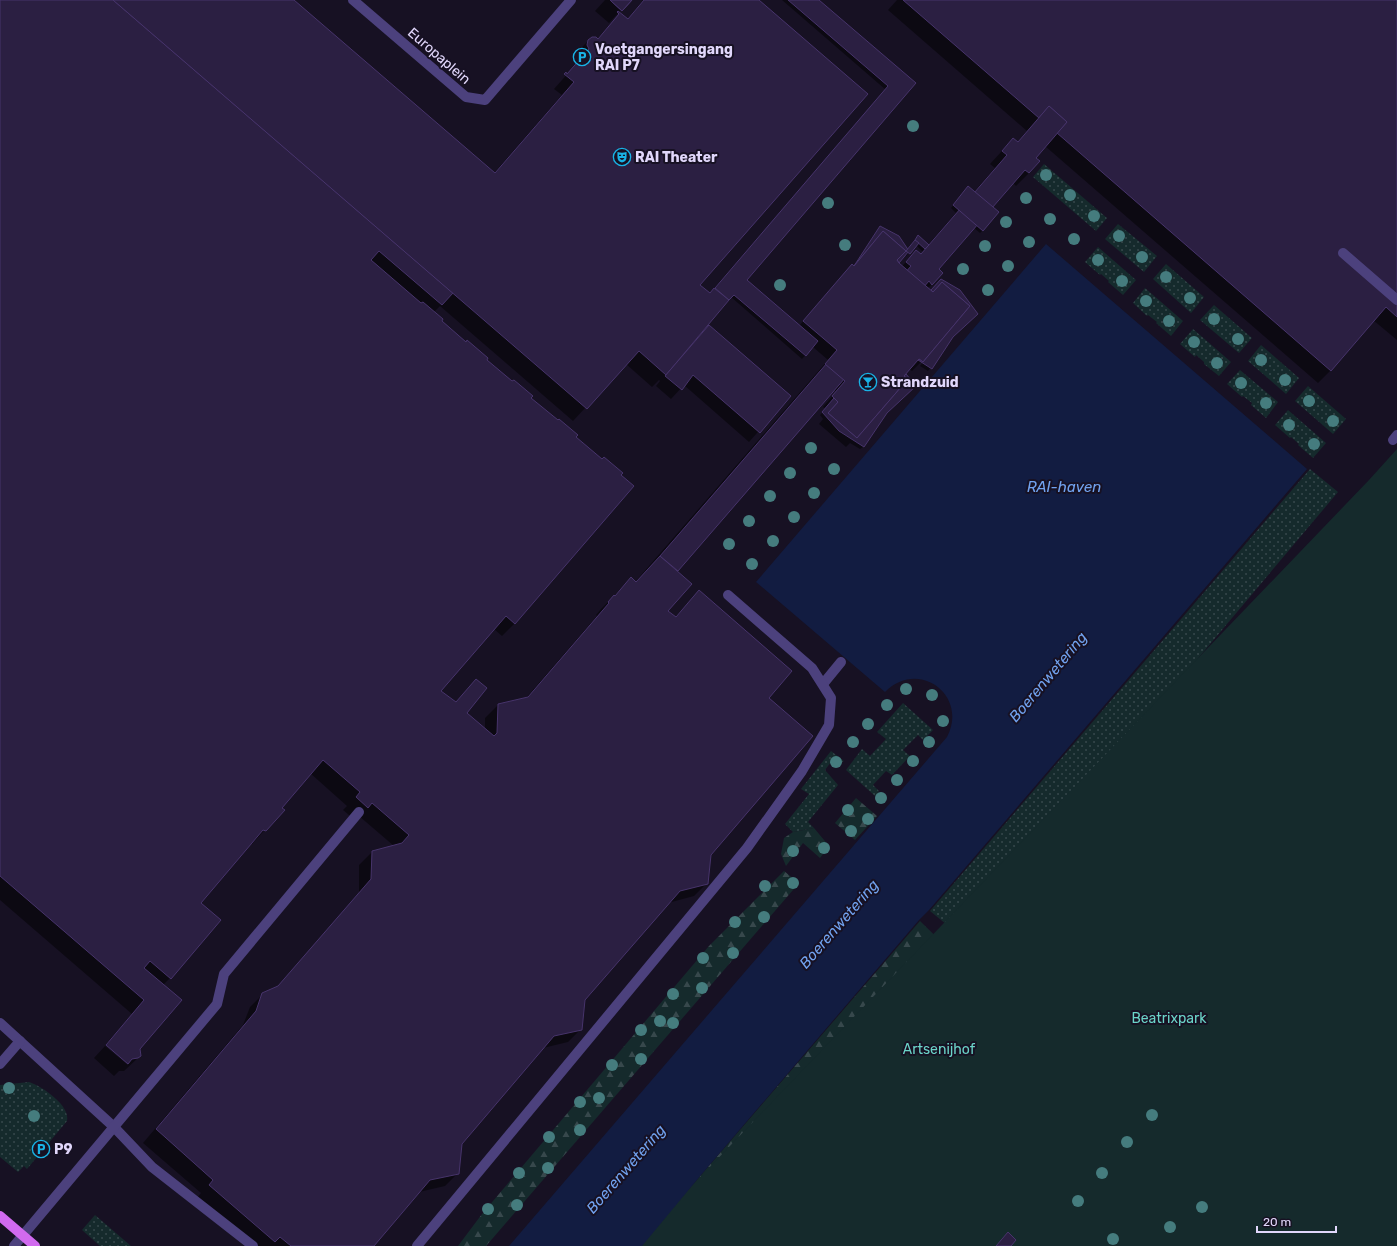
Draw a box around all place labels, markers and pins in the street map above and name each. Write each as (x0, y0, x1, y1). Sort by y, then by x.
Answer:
place label: Voetgangersingang RAI P7 (595, 41, 733, 74)
parking icon: Voetgangersingang RAI P7 (572, 47, 592, 67)
theatre icon: RAI Theater (612, 147, 632, 167)
place label: RAI Theater (635, 149, 718, 166)
bar icon: Strandzuid (858, 372, 878, 392)
place label: Strandzuid (881, 374, 959, 391)
parking icon: P9 (31, 1139, 51, 1159)
place label: P9 (54, 1141, 72, 1158)

